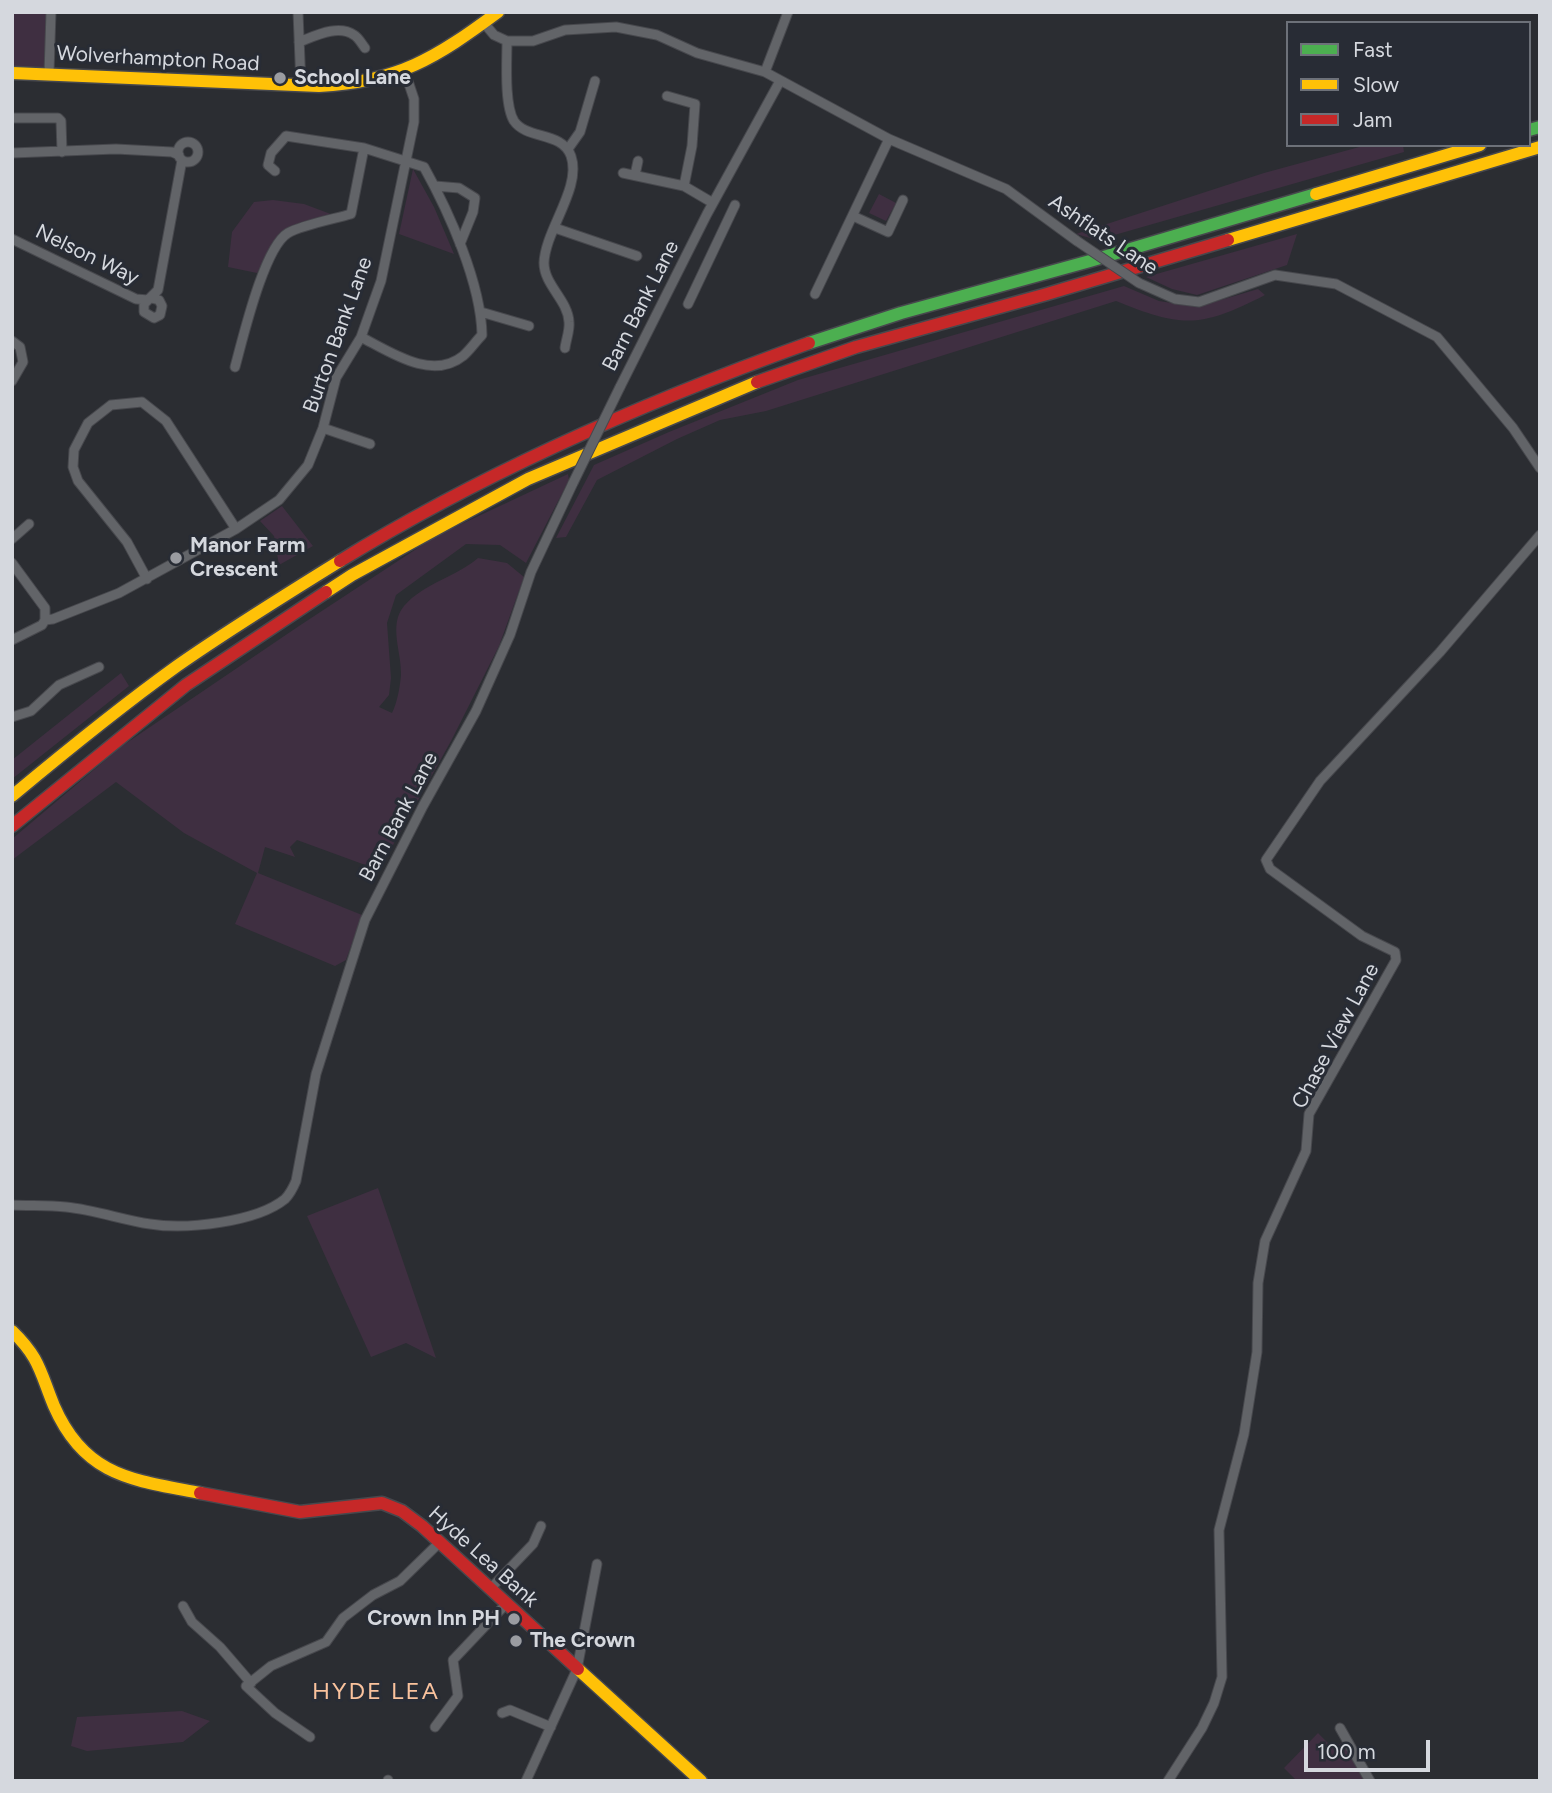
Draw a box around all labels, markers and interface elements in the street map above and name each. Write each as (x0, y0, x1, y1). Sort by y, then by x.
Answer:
legend (1286, 21, 1531, 147)
text: Fast (1353, 37, 1393, 62)
street label: Wolverhampton Road (56, 41, 260, 77)
place label: School Lane (294, 65, 411, 91)
marker: School Lane (272, 70, 288, 86)
text: Slow (1353, 72, 1399, 97)
text: Jam (1353, 107, 1392, 132)
street label: Ashflats Lane (1044, 189, 1162, 281)
street label: Nelson Way (31, 219, 143, 291)
street label: Barn Bank Lane (597, 237, 685, 375)
street label: Burton Bank Lane (298, 254, 378, 416)
place label: Manor Farm Crescent (190, 533, 305, 583)
marker: Manor Farm Crescent (168, 550, 184, 566)
street label: Barn Bank Lane (354, 748, 444, 886)
street label: Chase View Lane (1287, 959, 1385, 1113)
street label: Hyde Lea Bank (423, 1501, 543, 1613)
place label: Crown Inn PH (367, 1606, 500, 1632)
marker: Crown Inn PH (506, 1611, 522, 1627)
place label: The Crown (530, 1628, 635, 1654)
marker: The Crown (508, 1633, 524, 1649)
district label: HYDE LEA (313, 1678, 439, 1706)
scale bar (1307, 1727, 1433, 1771)
text: 100 m (1317, 1739, 1376, 1764)

